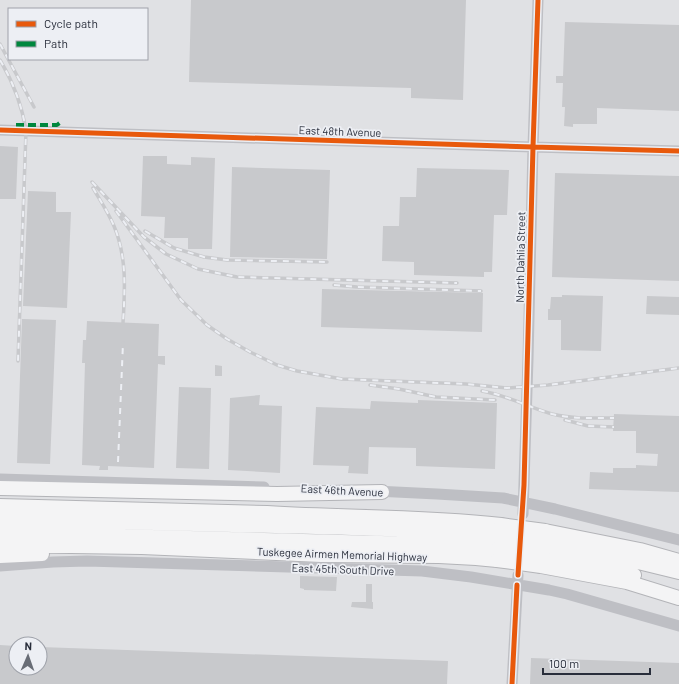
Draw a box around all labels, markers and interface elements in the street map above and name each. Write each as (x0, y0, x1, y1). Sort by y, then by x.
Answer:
legend (8, 8, 148, 60)
text: Cycle path (44, 16, 98, 30)
text: Path (44, 36, 68, 50)
street label: East 48th Avenue (298, 123, 382, 139)
street label: North Dahlia Street (513, 211, 527, 303)
street label: East 46th Avenue (300, 481, 384, 499)
street label: Tuskegee Airmen Memorial Highway (257, 545, 427, 563)
street label: East 45th South Drive (292, 561, 395, 577)
north arrow (8, 636, 48, 676)
text: N (24, 639, 32, 652)
scale bar (543, 650, 650, 676)
text: 100 m (549, 656, 579, 670)

